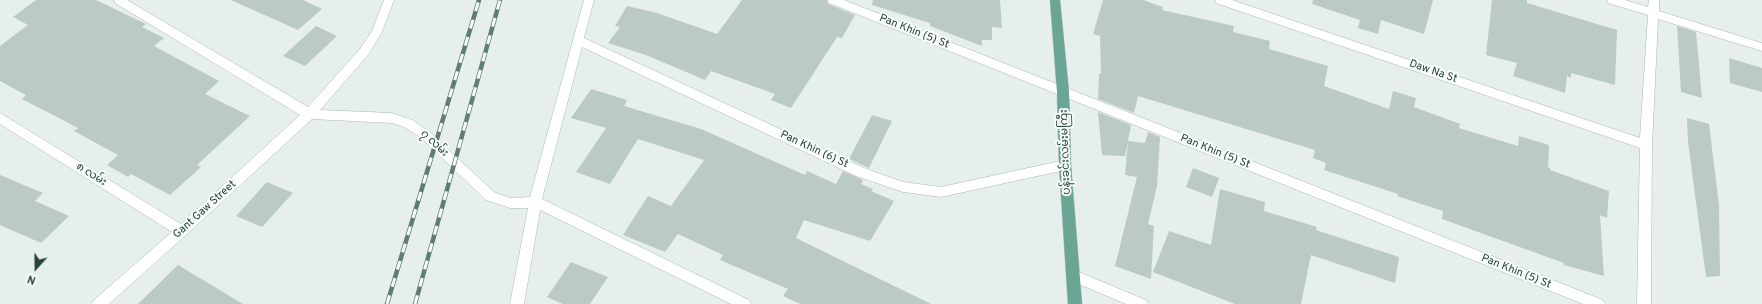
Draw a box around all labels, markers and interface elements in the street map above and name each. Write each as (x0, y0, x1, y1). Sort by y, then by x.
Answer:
street label: Pan Khin (5) St (877, 12, 951, 52)
street label: Daw Na St (1407, 58, 1459, 86)
street label: ပန်းခင်းလမ်းမကြီး (1058, 109, 1074, 195)
street label: ၇ လမ်း (417, 128, 451, 160)
street label: Pan Khin (6) St (778, 128, 850, 172)
street label: Pan Khin (5) St (1178, 132, 1252, 172)
street label: ၈ လမ်း (73, 161, 109, 189)
street label: Gant Gaw Street (171, 178, 239, 242)
north arrow (16, 248, 56, 288)
street label: Pan Khin (5) St (1479, 252, 1553, 292)
text: N (26, 271, 38, 287)

